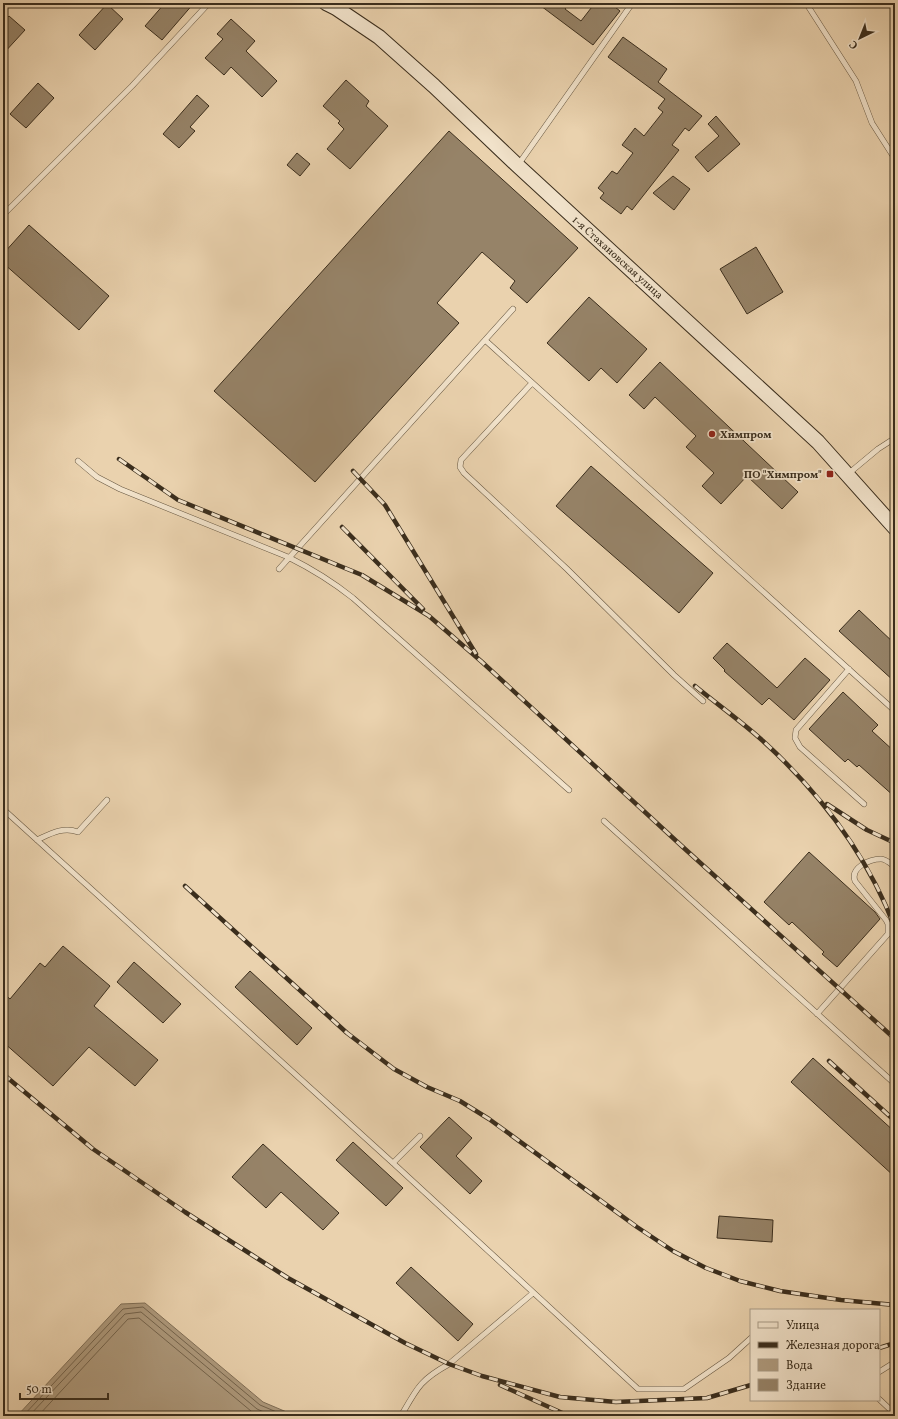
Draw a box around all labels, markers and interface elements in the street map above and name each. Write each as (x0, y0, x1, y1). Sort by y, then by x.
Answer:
north arrow (840, 18, 880, 58)
text: С (846, 36, 862, 52)
street label: 1-я Стахановская улица (568, 213, 666, 304)
place label: Химпром (720, 428, 772, 443)
marker: Химпром (707, 429, 717, 439)
place label: ПО "Химпром" (744, 468, 822, 483)
marker: ПО "Химпром" (825, 469, 835, 479)
legend (750, 1309, 880, 1401)
text: Улица (786, 1318, 819, 1334)
text: Железная дорога (786, 1338, 880, 1354)
text: Вода (786, 1358, 813, 1374)
scale bar (20, 1375, 108, 1401)
text: Здание (786, 1378, 826, 1394)
text: 50 m (26, 1382, 52, 1398)

